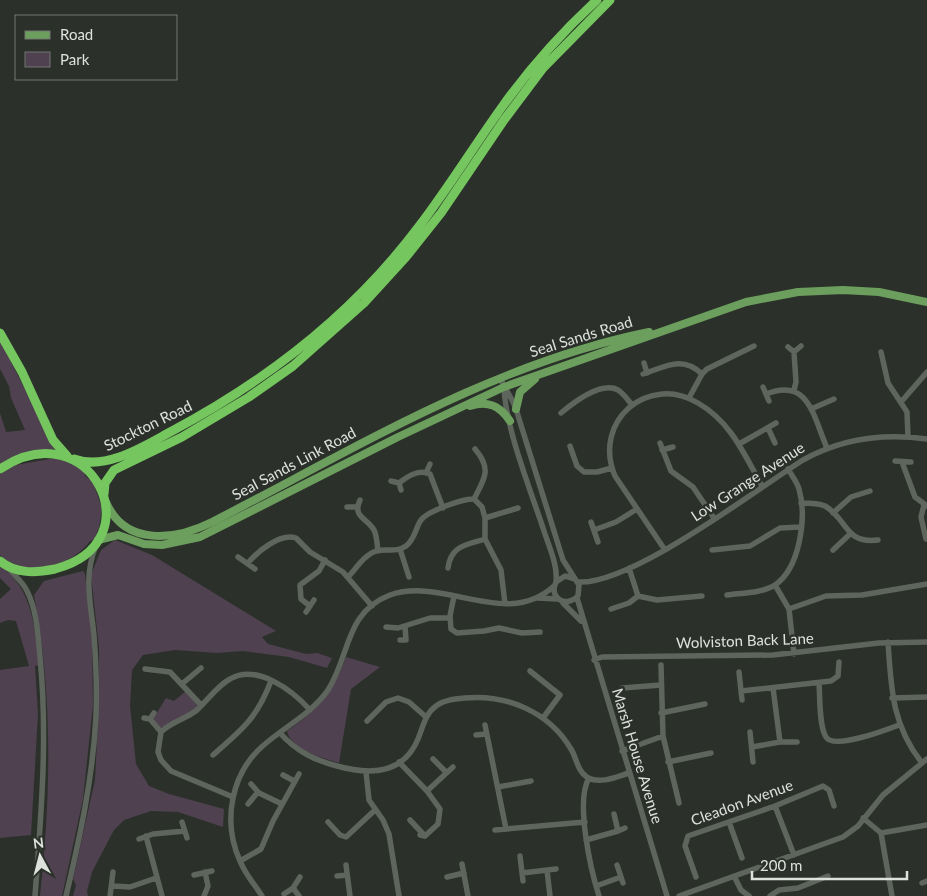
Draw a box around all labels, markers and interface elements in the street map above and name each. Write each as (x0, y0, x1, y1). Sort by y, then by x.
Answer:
legend (15, 15, 178, 80)
text: Road (60, 25, 93, 43)
text: Park (60, 50, 90, 68)
street label: Seal Sands Road (527, 312, 634, 360)
street label: Stockton Road (101, 396, 195, 454)
street label: Seal Sands Link Road (228, 423, 359, 503)
street label: Low Grange Avenue (687, 438, 808, 525)
street label: Wolviston Back Lane (676, 629, 814, 651)
street label: Marsh House Avenue (609, 686, 667, 826)
street label: Cleadon Avenue (688, 775, 795, 829)
north arrow (15, 831, 65, 881)
text: N (32, 834, 45, 852)
scale bar (752, 848, 907, 880)
text: 200 m (760, 856, 802, 874)

